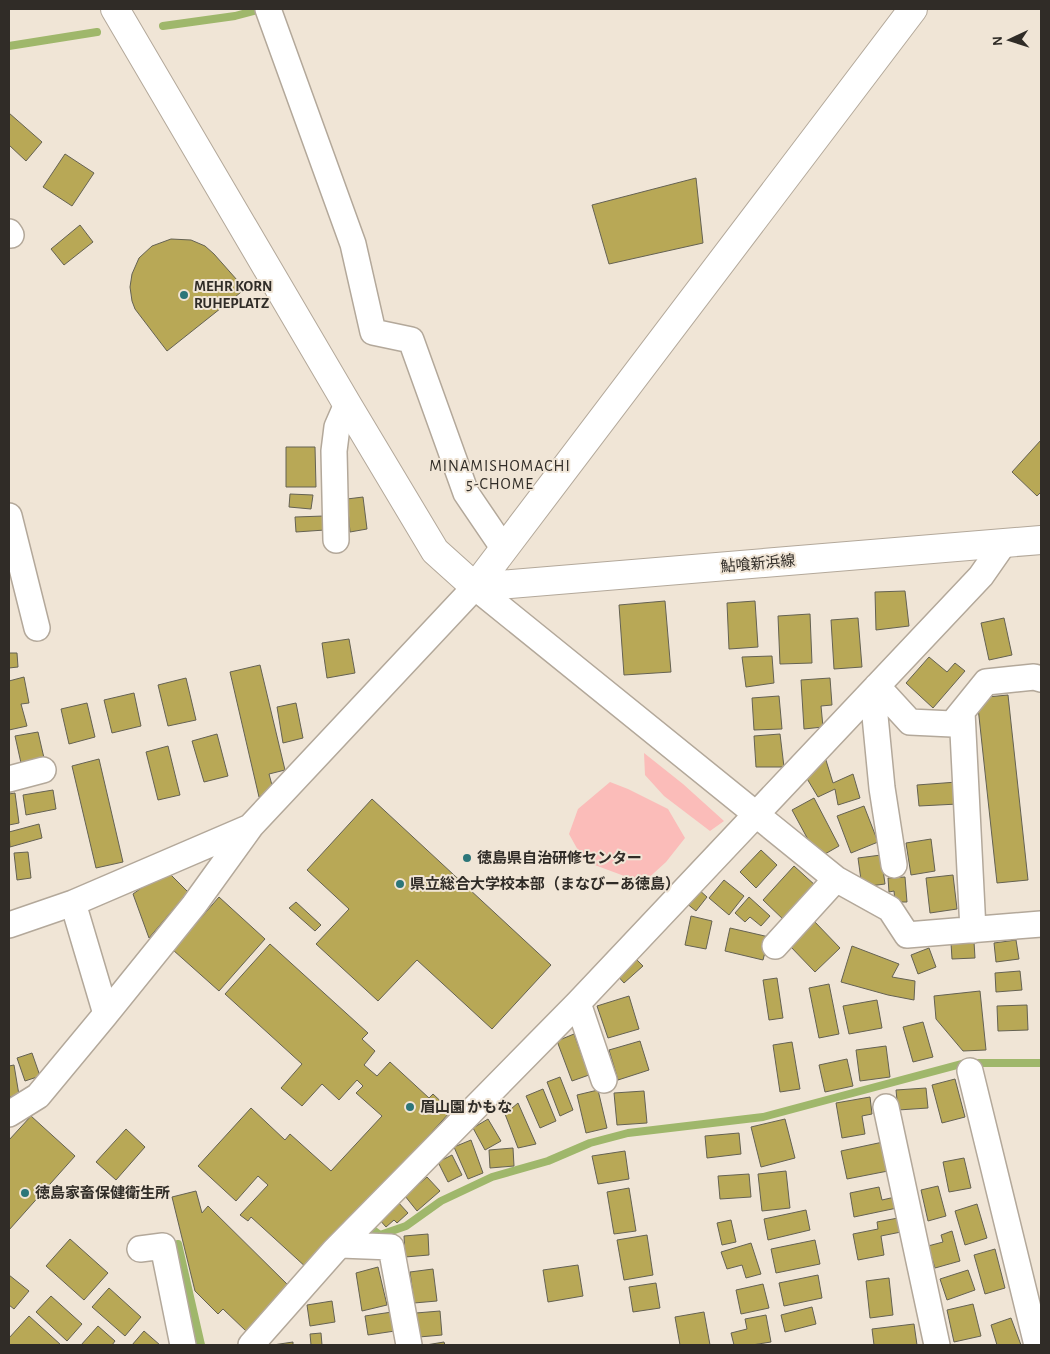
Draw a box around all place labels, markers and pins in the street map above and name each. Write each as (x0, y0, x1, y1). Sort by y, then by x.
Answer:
place label: MEHR KORN RUHEPLATZ (194, 279, 272, 311)
marker: MEHR KORN RUHEPLATZ (178, 289, 190, 301)
place label: 徳島県自治研修センター (477, 849, 642, 866)
marker: 徳島県自治研修センター (461, 852, 473, 864)
place label: 県立総合大学校本部（まなびーあ徳島） (410, 875, 680, 892)
marker: 県立総合大学校本部（まなびーあ徳島） (394, 878, 406, 890)
place label: 眉山園 かもな (420, 1099, 512, 1115)
marker: 眉山園 かもな (404, 1101, 416, 1113)
place label: 徳島家畜保健衛生所 (35, 1184, 170, 1201)
marker: 徳島家畜保健衛生所 (19, 1187, 31, 1199)

